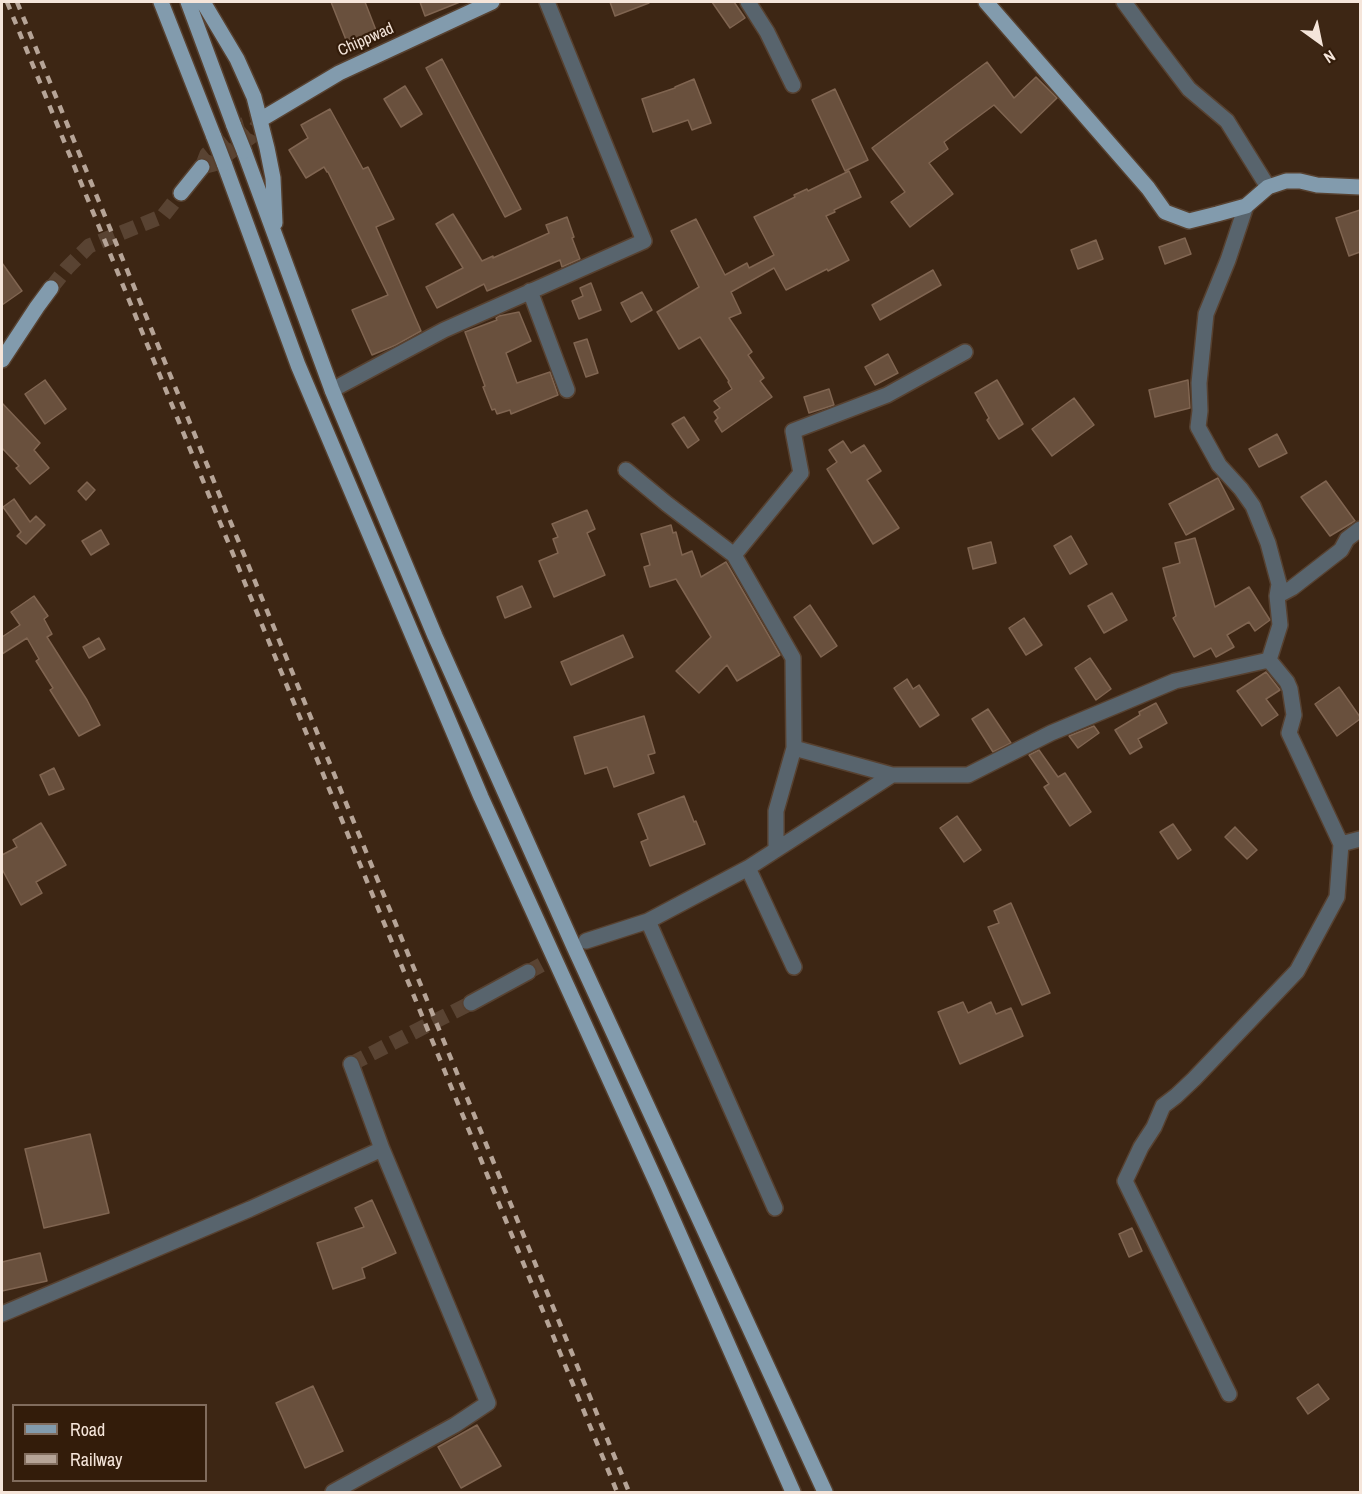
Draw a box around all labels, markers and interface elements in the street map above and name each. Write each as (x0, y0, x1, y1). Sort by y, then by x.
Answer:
north arrow (1290, 12, 1350, 72)
street label: Chippwad (335, 19, 397, 61)
text: N (1320, 45, 1340, 69)
legend (12, 1404, 207, 1482)
text: Road (70, 1417, 105, 1442)
text: Railway (70, 1447, 123, 1472)

